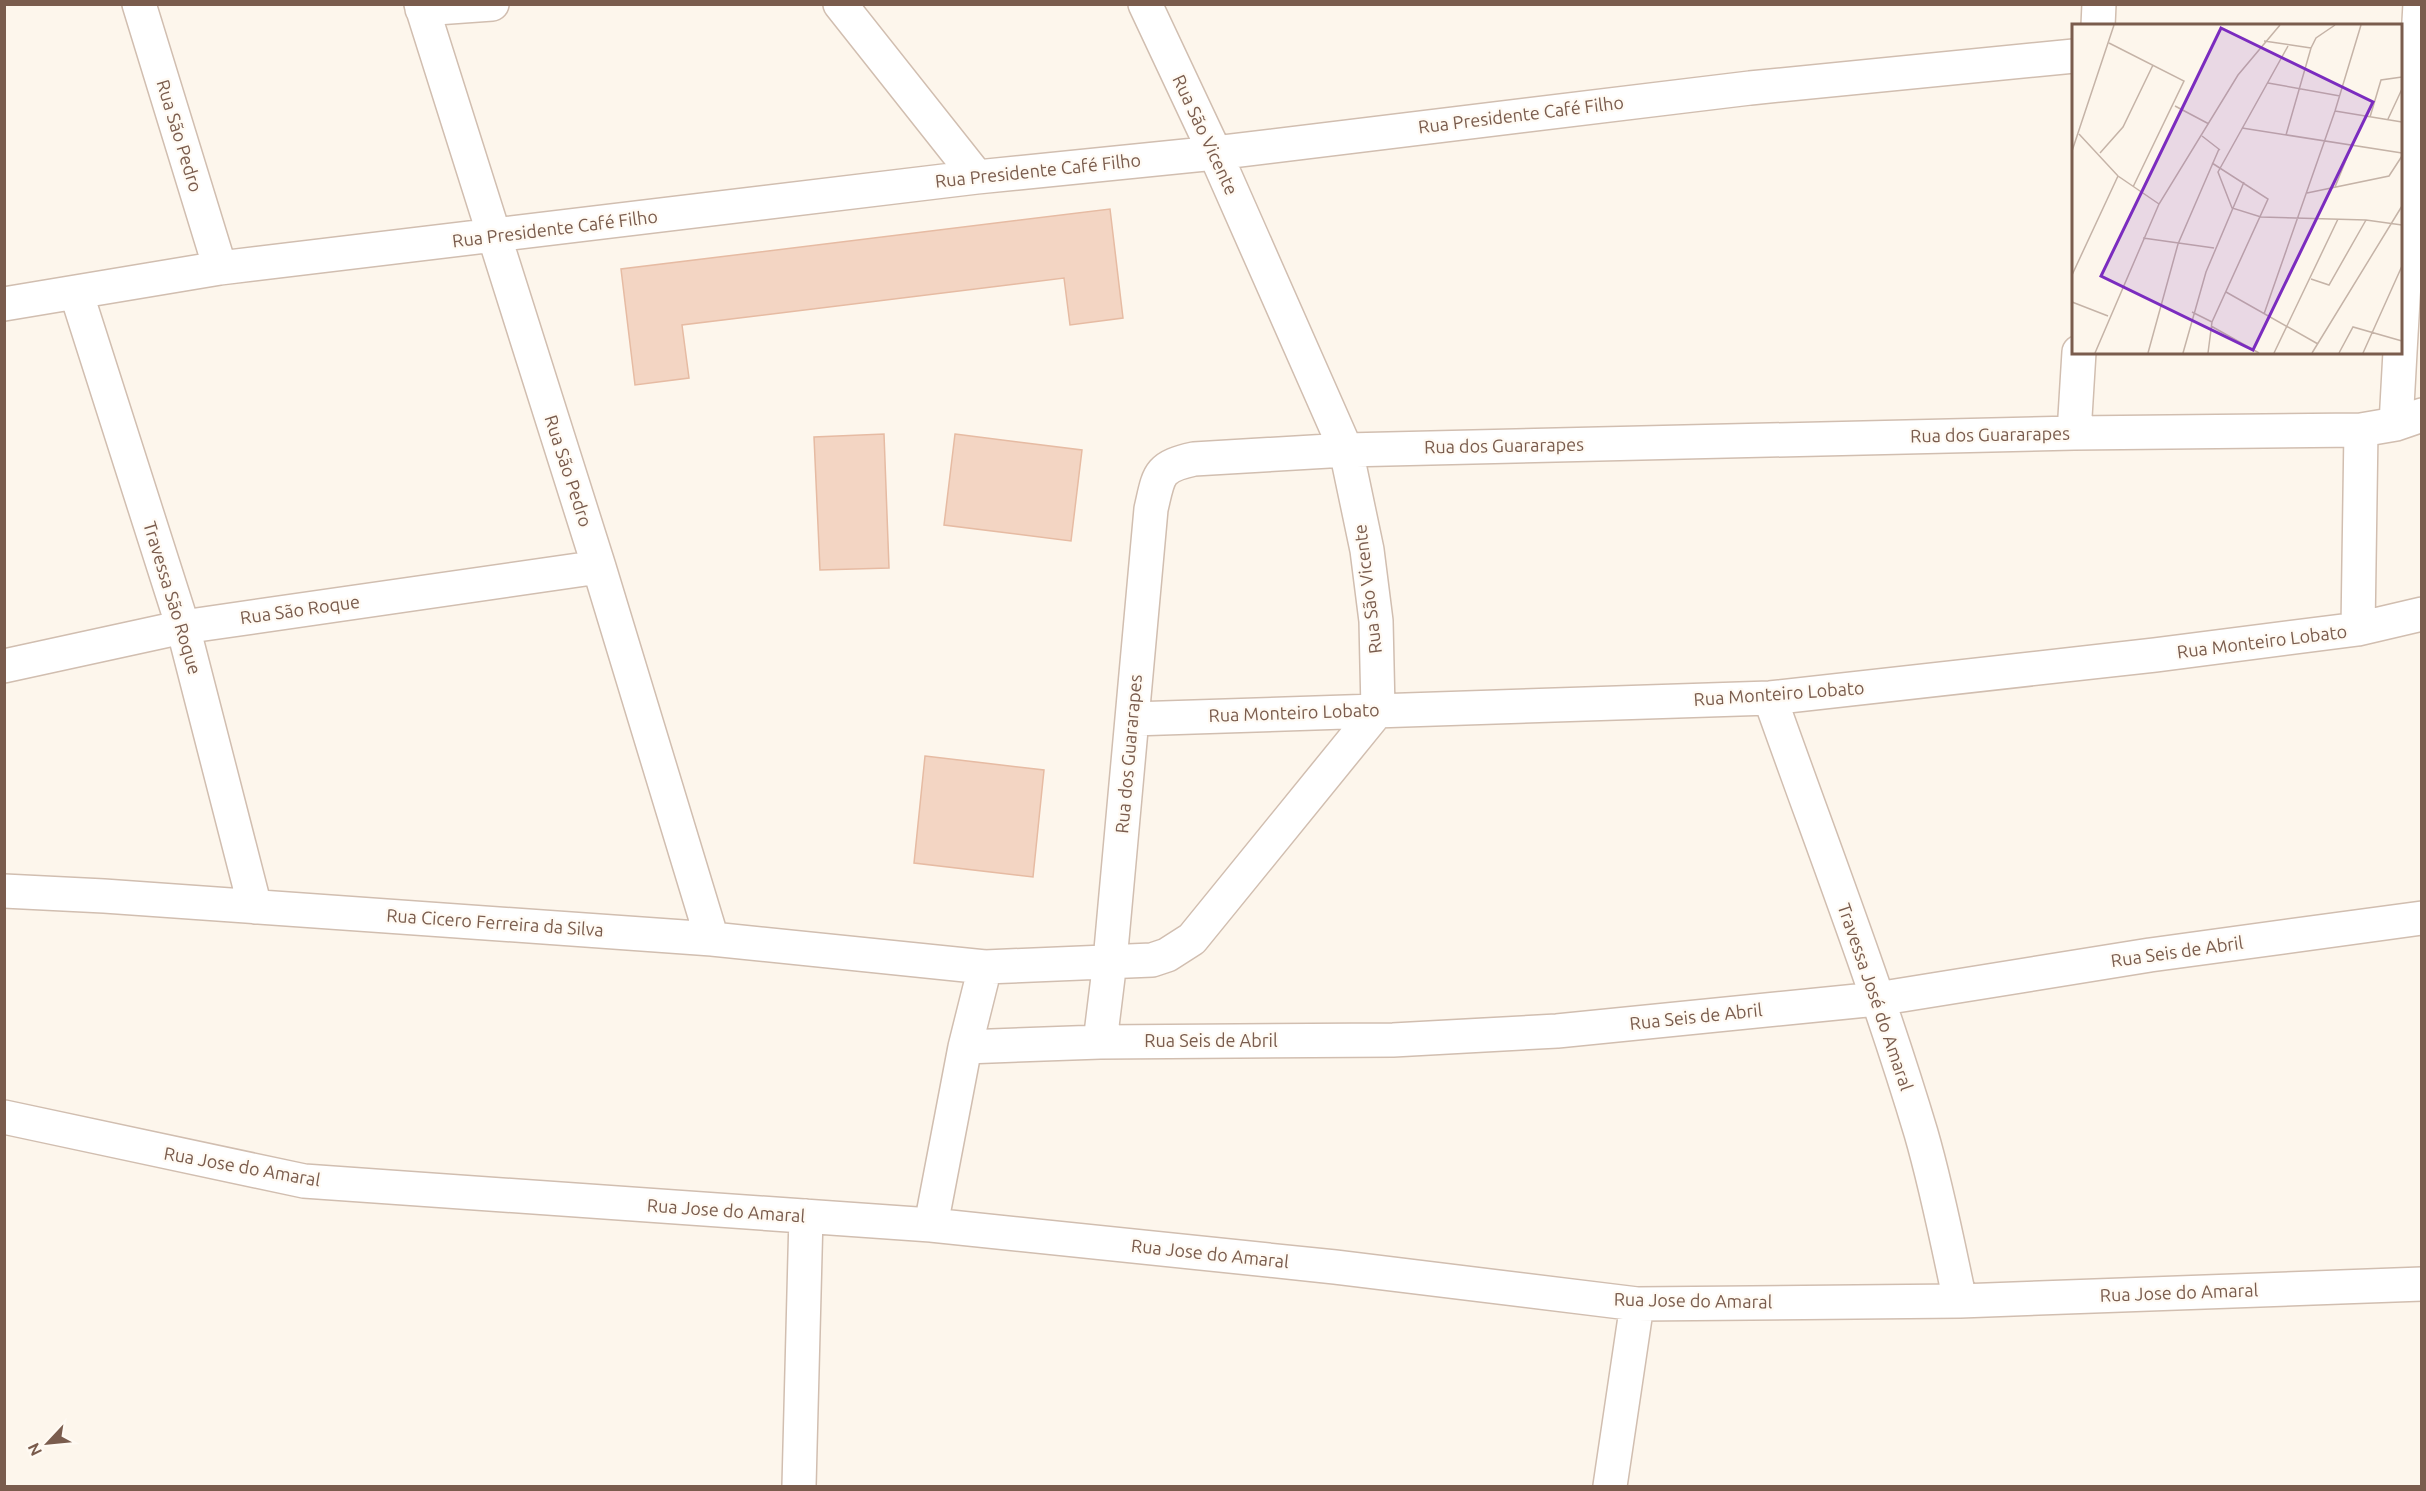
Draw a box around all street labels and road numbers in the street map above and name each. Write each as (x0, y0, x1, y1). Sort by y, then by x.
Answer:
street label: Rua São Vicente (1169, 71, 1242, 198)
street label: Rua São Pedro (153, 77, 207, 194)
street label: Rua Presidente Café Filho (1417, 91, 1625, 137)
street label: Rua Presidente Café Filho (934, 149, 1142, 191)
street label: Rua Presidente Café Filho (451, 205, 659, 251)
street label: Rua São Pedro (541, 412, 596, 529)
street label: Rua dos Guararapes (1910, 423, 2070, 445)
street label: Rua dos Guararapes (1424, 434, 1584, 456)
street label: Travessa São Roque (140, 519, 206, 677)
street label: Rua São Vicente (1349, 523, 1385, 655)
street label: Rua São Roque (239, 591, 361, 627)
street label: Rua Monteiro Lobato (2176, 621, 2348, 661)
street label: Rua dos Guararapes (1111, 673, 1145, 834)
street label: Rua Monteiro Lobato (1693, 677, 1865, 709)
street label: Rua Monteiro Lobato (1208, 699, 1380, 725)
street label: Travessa José do Amaral (1834, 900, 1918, 1093)
street label: Rua Cicero Ferreira da Silva (386, 904, 604, 940)
street label: Rua Seis de Abril (2109, 932, 2245, 970)
street label: Rua Seis de Abril (1629, 999, 1763, 1033)
street label: Rua Seis de Abril (1144, 1030, 1278, 1050)
street label: Rua Jose do Amaral (162, 1142, 322, 1190)
street label: Rua Jose do Amaral (646, 1194, 806, 1226)
street label: Rua Jose do Amaral (1130, 1235, 1290, 1271)
street label: Rua Jose do Amaral (2099, 1279, 2259, 1305)
street label: Rua Jose do Amaral (1614, 1289, 1773, 1311)

